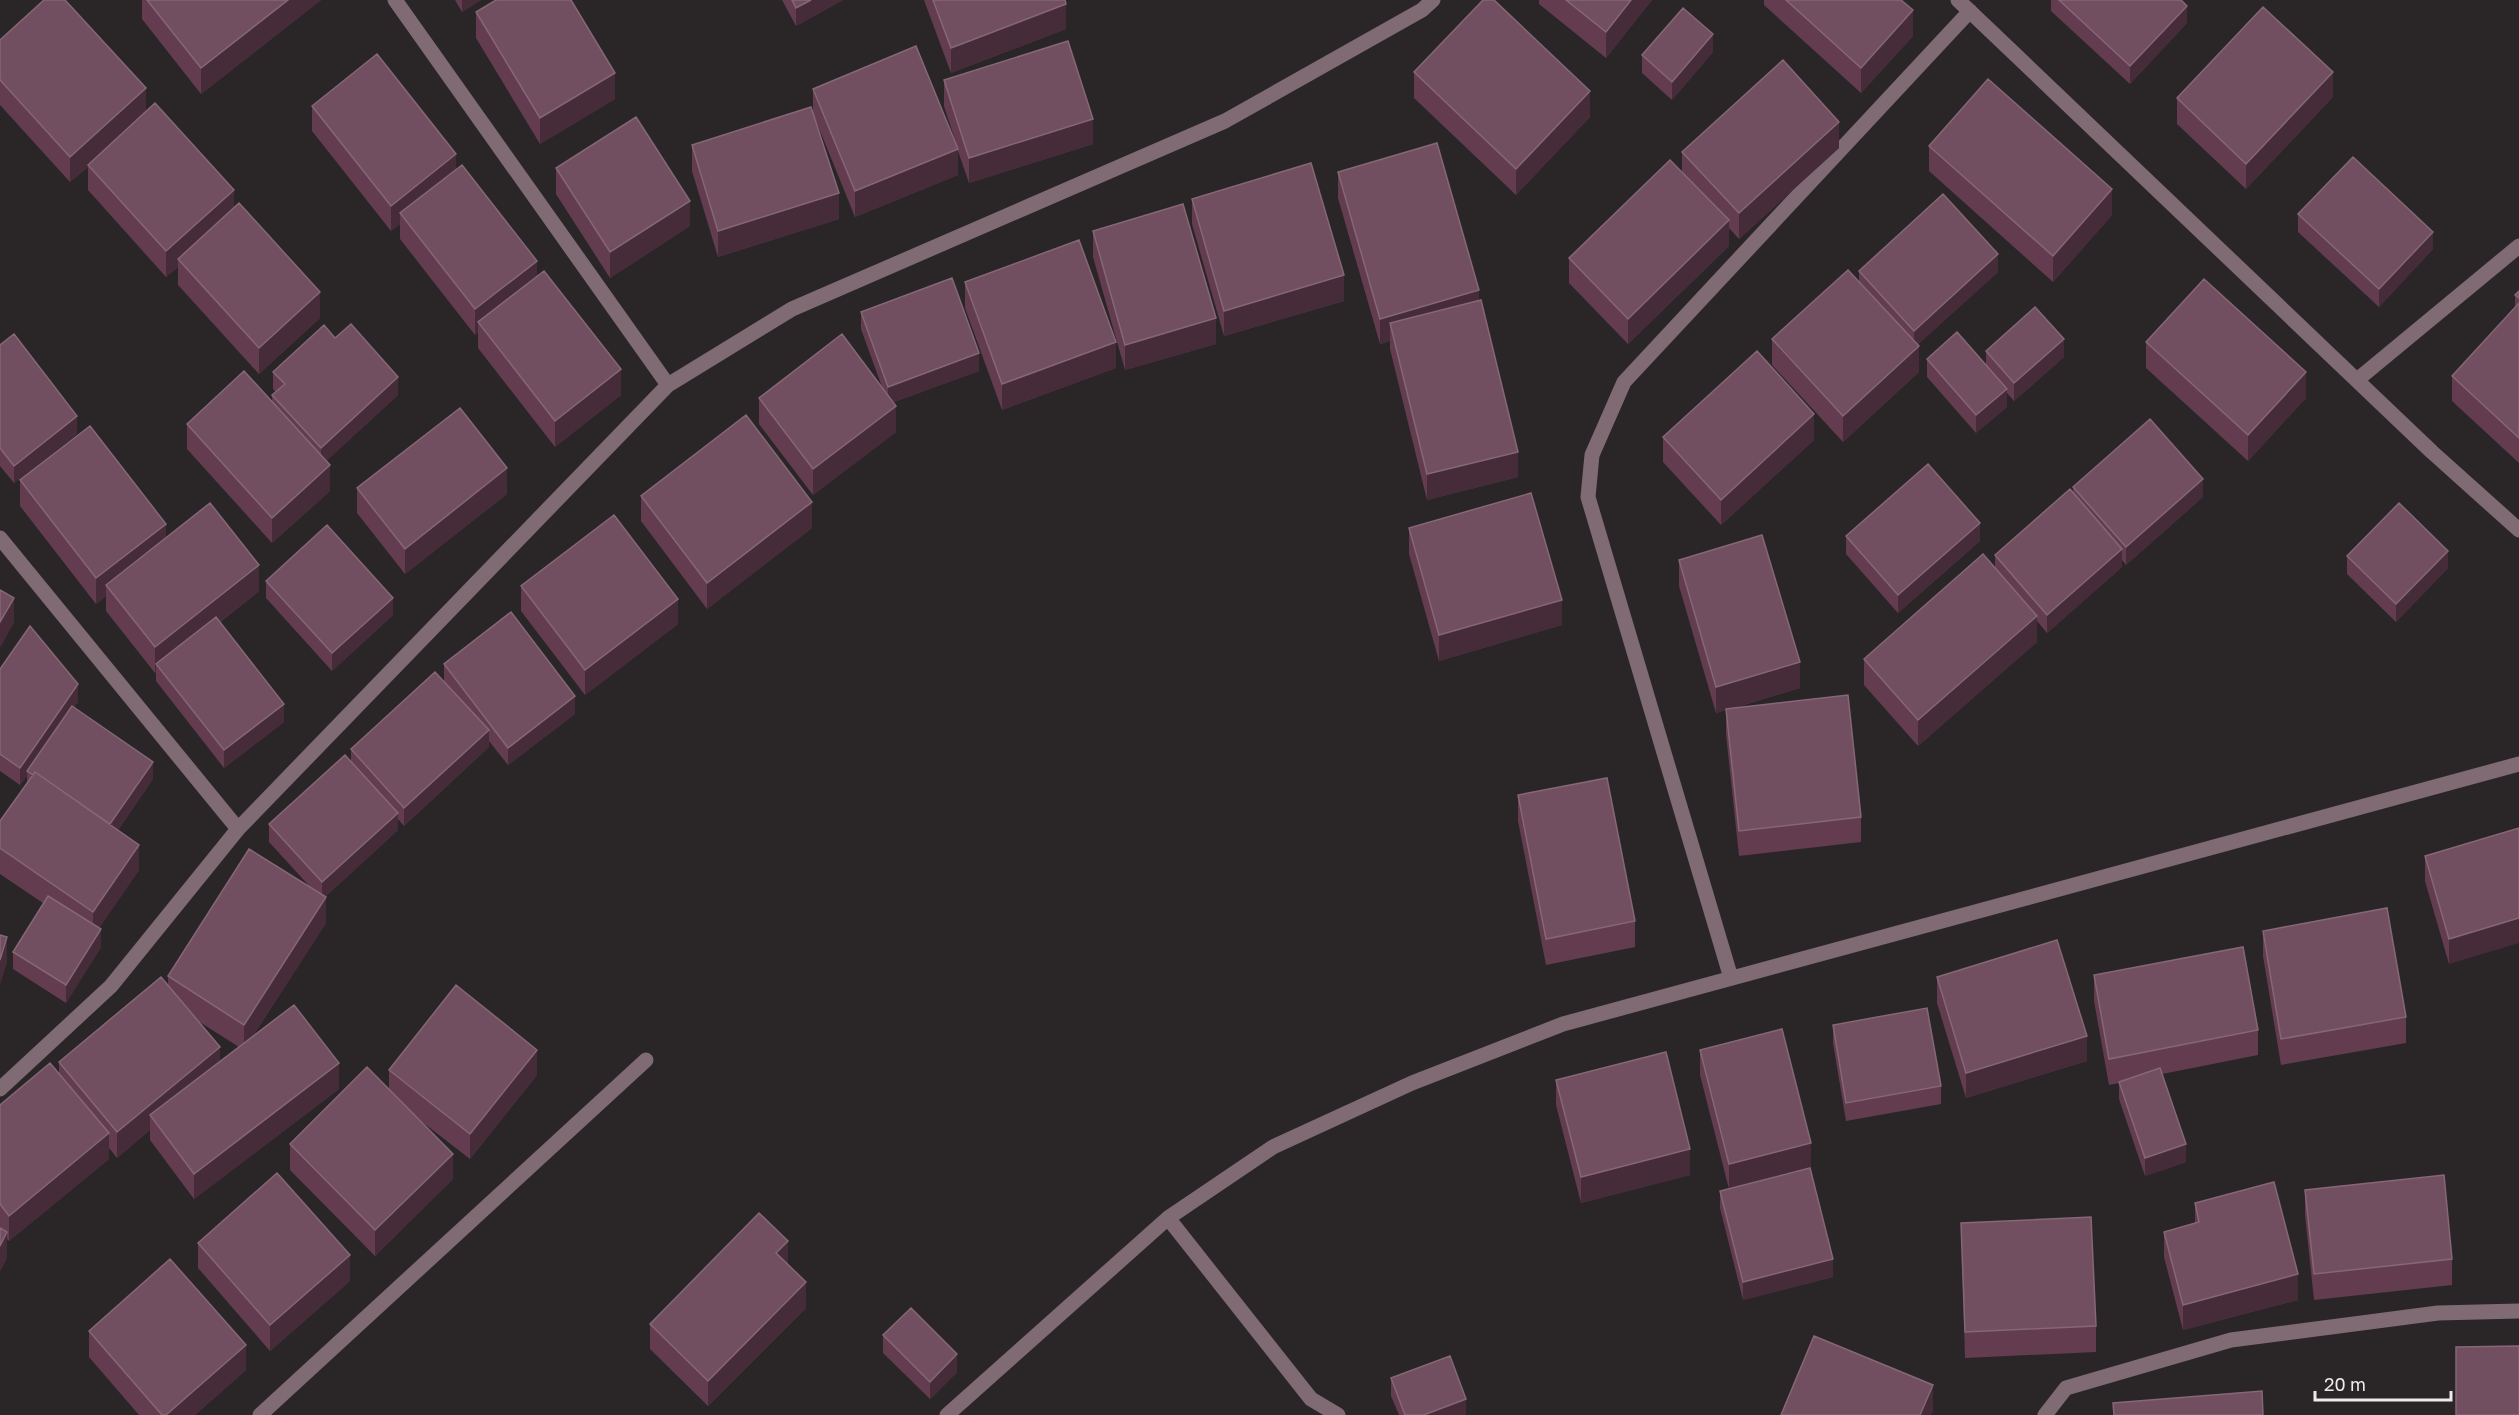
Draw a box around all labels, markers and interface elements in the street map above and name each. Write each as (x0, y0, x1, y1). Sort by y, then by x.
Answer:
scale bar (2315, 1364, 2452, 1402)
text: 20 m (2324, 1373, 2366, 1395)

